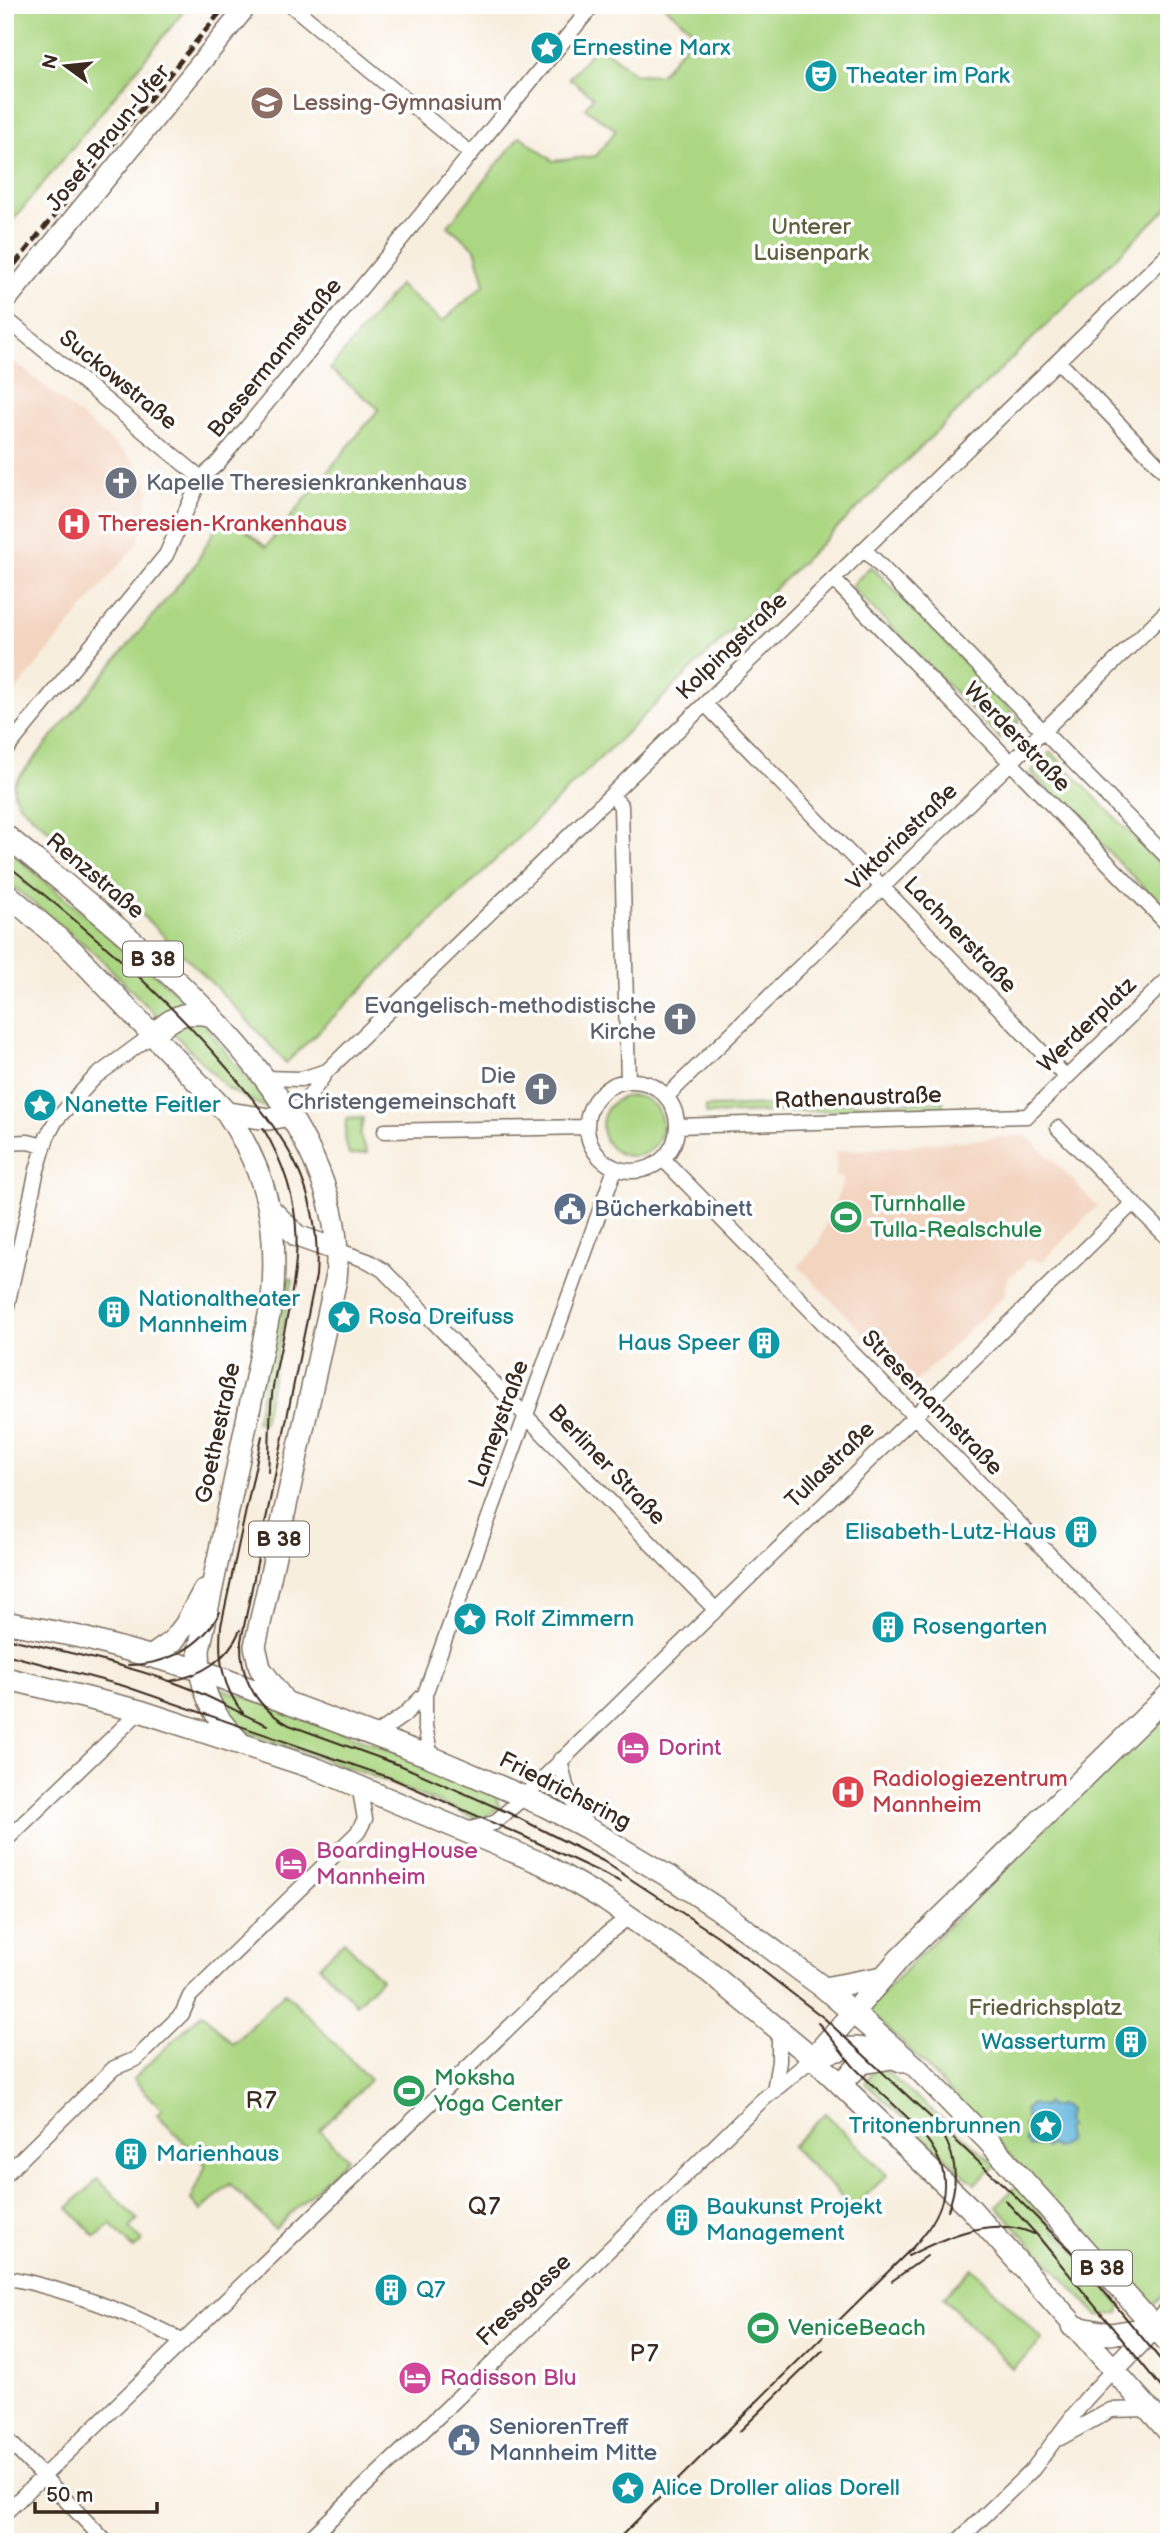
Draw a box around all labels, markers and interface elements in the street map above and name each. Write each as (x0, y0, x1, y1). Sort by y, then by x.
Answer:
place icon: Ernestine Marx (528, 29, 566, 67)
north arrow (32, 32, 102, 102)
place label: Ernestine Marx (572, 34, 731, 62)
text: N (38, 52, 64, 72)
theatre icon: Theater im Park (802, 57, 840, 95)
street label: Josef-Braun-Ufer (40, 58, 176, 217)
place label: Theater im Park (846, 62, 1011, 90)
school or university icon: Lessing-Gymnasium (248, 84, 286, 122)
place label: Lessing-Gymnasium (292, 89, 502, 117)
park label: Unterer Luisenpark (753, 213, 869, 267)
street label: Bassermannstraße (202, 273, 348, 443)
street label: Suckowstraße (53, 324, 183, 436)
church icon: Kapelle Theresienkrankenhaus (102, 464, 140, 502)
place label: Kapelle Theresienkrankenhaus (146, 469, 467, 497)
hospital icon: Theresien-Krankenhaus (55, 505, 93, 543)
place label: Theresien-Krankenhaus (98, 510, 347, 538)
street label: Kolpingstraße (671, 586, 793, 706)
street label: Werderstraße (958, 676, 1076, 798)
street label: Viktoriastraße (841, 777, 963, 897)
street label: Renzstraße (40, 827, 150, 925)
street label: Lachnerstraße (897, 871, 1023, 999)
road number: B 38 (123, 942, 183, 976)
street label: Werderplatz (1032, 971, 1143, 1079)
place label: Evangelisch-methodistische Kirche (364, 992, 656, 1046)
church icon: Evangelisch-methodistische Kirche (661, 1000, 699, 1038)
place label: Die Christengemeinschaft (287, 1062, 516, 1116)
church icon: Die Christengemeinschaft (522, 1070, 560, 1108)
street label: Rathenaustraße (774, 1081, 942, 1115)
place icon: Nanette Feitler (21, 1086, 59, 1124)
place label: Nanette Feitler (64, 1091, 221, 1119)
public building icon: Bücherkabinett (551, 1190, 589, 1228)
place label: Turnhalle Tulla-Realschule (870, 1190, 1042, 1244)
place label: Bücherkabinett (594, 1195, 753, 1223)
sports icon: Turnhalle Tulla-Realschule (827, 1198, 865, 1236)
place label: Nationaltheater Mannheim (138, 1285, 300, 1339)
building icon: Nationaltheater Mannheim (95, 1293, 133, 1331)
place icon: Rosa Dreifuss (325, 1298, 363, 1336)
place label: Rosa Dreifuss (368, 1303, 514, 1331)
building icon: Haus Speer (745, 1324, 783, 1362)
street label: Stresemannstraße (856, 1324, 1008, 1482)
place label: Haus Speer (617, 1329, 741, 1357)
street label: Lameystraße (463, 1356, 535, 1492)
street label: Goethestraße (189, 1360, 247, 1506)
street label: Berliner Straße (542, 1399, 672, 1531)
street label: Tullastraße (779, 1415, 881, 1515)
building icon: Elisabeth-Lutz-Haus (1062, 1513, 1100, 1551)
place label: Elisabeth-Lutz-Haus (845, 1518, 1056, 1546)
road number: B 38 (249, 1522, 309, 1556)
place icon: Rolf Zimmern (451, 1600, 489, 1638)
place label: Rolf Zimmern (494, 1605, 634, 1633)
building icon: Rosengarten (869, 1608, 907, 1646)
place label: Rosengarten (912, 1613, 1047, 1641)
hotel icon: Dorint (614, 1729, 652, 1767)
place label: Dorint (658, 1734, 721, 1762)
street label: Friedrichsring (494, 1746, 636, 1836)
place label: Radiologiezentrum Mannheim (872, 1765, 1068, 1819)
hospital icon: Radiologiezentrum Mannheim (829, 1773, 867, 1811)
place label: BoardingHouse Mannheim (316, 1837, 478, 1891)
hotel icon: BoardingHouse Mannheim (272, 1845, 310, 1883)
park label: Friedrichsplatz (968, 1994, 1123, 2022)
building icon: Wasserturm (1112, 2023, 1150, 2061)
place label: Wasserturm (981, 2028, 1106, 2056)
place label: Moksha Yoga Center (433, 2064, 563, 2118)
sports icon: Moksha Yoga Center (390, 2072, 428, 2110)
district label: R7 (246, 2086, 278, 2115)
place icon: Tritonenbrunnen (1027, 2107, 1065, 2145)
place label: Tritonenbrunnen (849, 2112, 1021, 2140)
building icon: Marienhaus (112, 2135, 150, 2173)
place label: Marienhaus (156, 2140, 279, 2168)
district label: Q7 (468, 2192, 502, 2221)
place label: Baukunst Projekt Management (706, 2193, 882, 2247)
building icon: Baukunst Projekt Management (663, 2201, 701, 2239)
street label: Fressgasse (471, 2248, 577, 2352)
road number: B 38 (1072, 2250, 1132, 2286)
building icon: Q7 (372, 2271, 410, 2309)
place label: Q7 (416, 2276, 446, 2304)
sports icon: VeniceBeach (744, 2309, 782, 2347)
place label: VeniceBeach (788, 2314, 926, 2342)
district label: P7 (630, 2339, 660, 2368)
hotel icon: Radisson Blu (396, 2359, 434, 2397)
place label: Radisson Blu (440, 2364, 577, 2392)
place label: SeniorenTreff Mannheim Mitte (489, 2413, 657, 2467)
public building icon: SeniorenTreff Mannheim Mitte (445, 2421, 483, 2459)
place icon: Alice Droller alias Dorell (609, 2469, 647, 2507)
scale bar (35, 2470, 158, 2514)
place label: Alice Droller alias Dorell (652, 2474, 900, 2502)
text: 50 m (46, 2483, 93, 2508)

